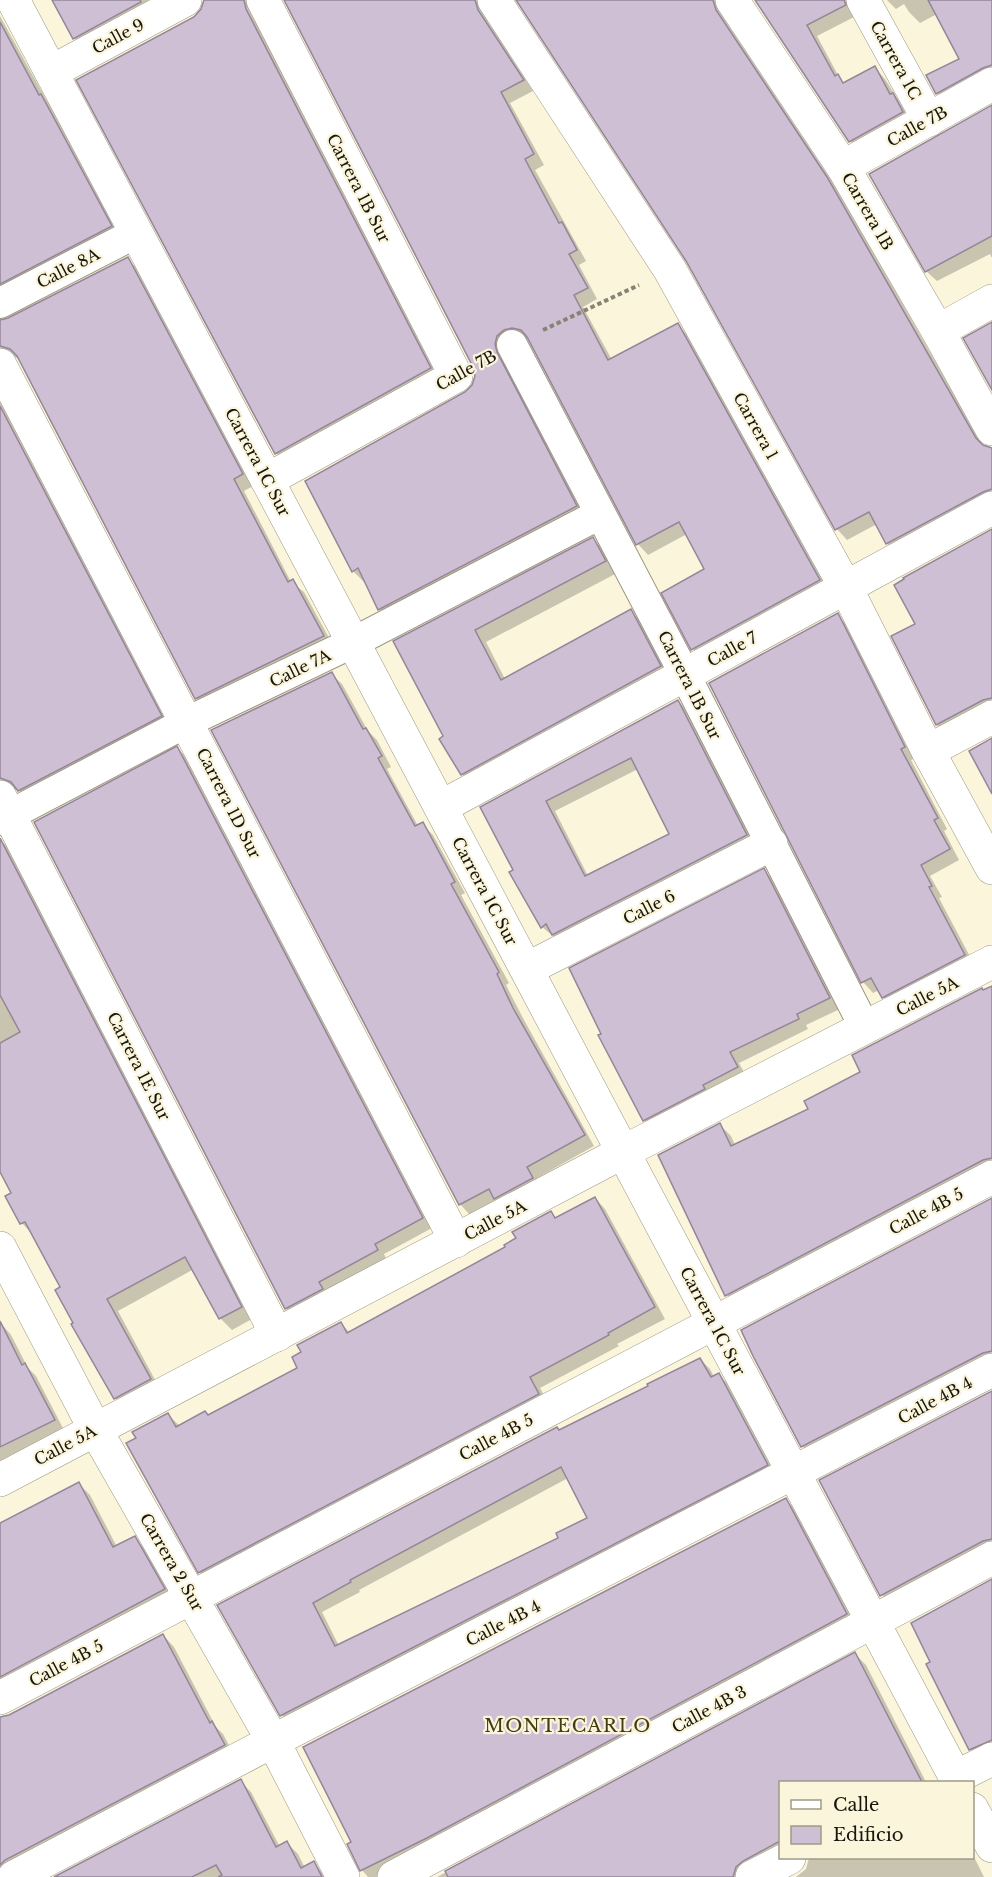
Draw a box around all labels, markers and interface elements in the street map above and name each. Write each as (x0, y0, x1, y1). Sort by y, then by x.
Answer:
street label: Calle 9 (89, 14, 147, 58)
street label: Carrera 1C (866, 17, 926, 103)
street label: Calle 7B (883, 101, 951, 151)
street label: Carrera 1B Sur (323, 130, 395, 246)
street label: Carrera 1B (838, 169, 898, 253)
street label: Calle 8A (33, 243, 103, 292)
street label: Calle 7B (432, 345, 500, 395)
street label: Carrera 1 (729, 389, 783, 463)
street label: Carrera 1C Sur (221, 404, 295, 520)
street label: Carrera 1B Sur (654, 627, 726, 743)
street label: Calle 7 (704, 627, 761, 671)
street label: Calle 7A (266, 644, 334, 691)
street label: Carrera 1D Sur (193, 744, 266, 862)
street label: Carrera 1C Sur (448, 833, 522, 949)
street label: Calle 6 (619, 885, 679, 929)
street label: Calle 5A (892, 972, 962, 1020)
street label: Carrera 1E Sur (103, 1008, 175, 1124)
street label: Calle 4B 5 (885, 1183, 967, 1239)
street label: Calle 5A (461, 1195, 530, 1245)
street label: Carrera 1C Sur (676, 1263, 750, 1379)
street label: Calle 4B 4 (894, 1372, 976, 1428)
street label: Calle 4B 5 (455, 1409, 537, 1465)
street label: Calle 5A (31, 1420, 100, 1470)
street label: Carrera 2 Sur (136, 1509, 208, 1615)
street label: Calle 4B 4 (462, 1596, 544, 1650)
street label: Calle 4B 5 (25, 1635, 107, 1691)
street label: Calle 4B 3 (668, 1681, 750, 1737)
district label: MONTECARLO (484, 1715, 652, 1737)
legend (779, 1781, 974, 1859)
text: Calle (833, 1794, 879, 1816)
text: Edificio (833, 1824, 904, 1846)

